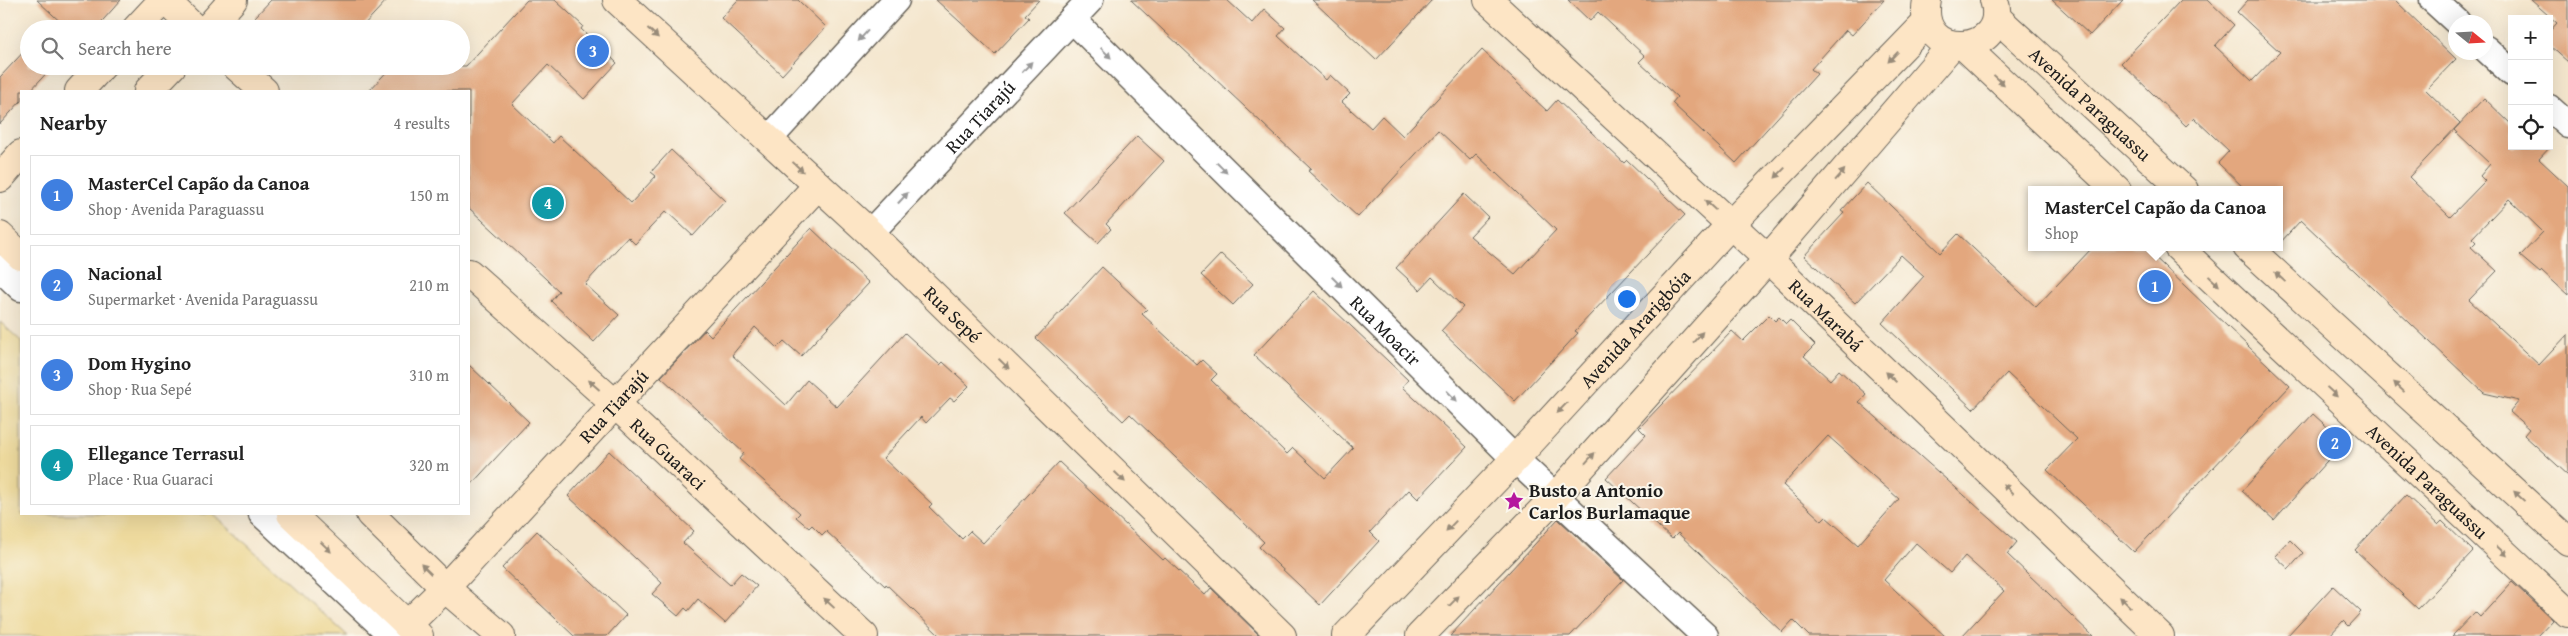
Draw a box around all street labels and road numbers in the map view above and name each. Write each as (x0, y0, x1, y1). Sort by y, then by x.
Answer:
street label: Avenida Paraguassu (2023, 40, 2158, 168)
street label: Rua Tiarajú (938, 73, 1022, 160)
street label: Avenida Ararigbóia (1573, 263, 1697, 394)
street label: Rua Marabá (1782, 272, 1870, 358)
street label: Rua Sepé (918, 279, 988, 349)
street label: Rua Moacir (1344, 289, 1428, 372)
street label: Rua Tiarajú (572, 362, 655, 449)
street label: Rua Guaraci (624, 411, 713, 496)
street label: Avenida Paraguassu (2360, 417, 2495, 546)

